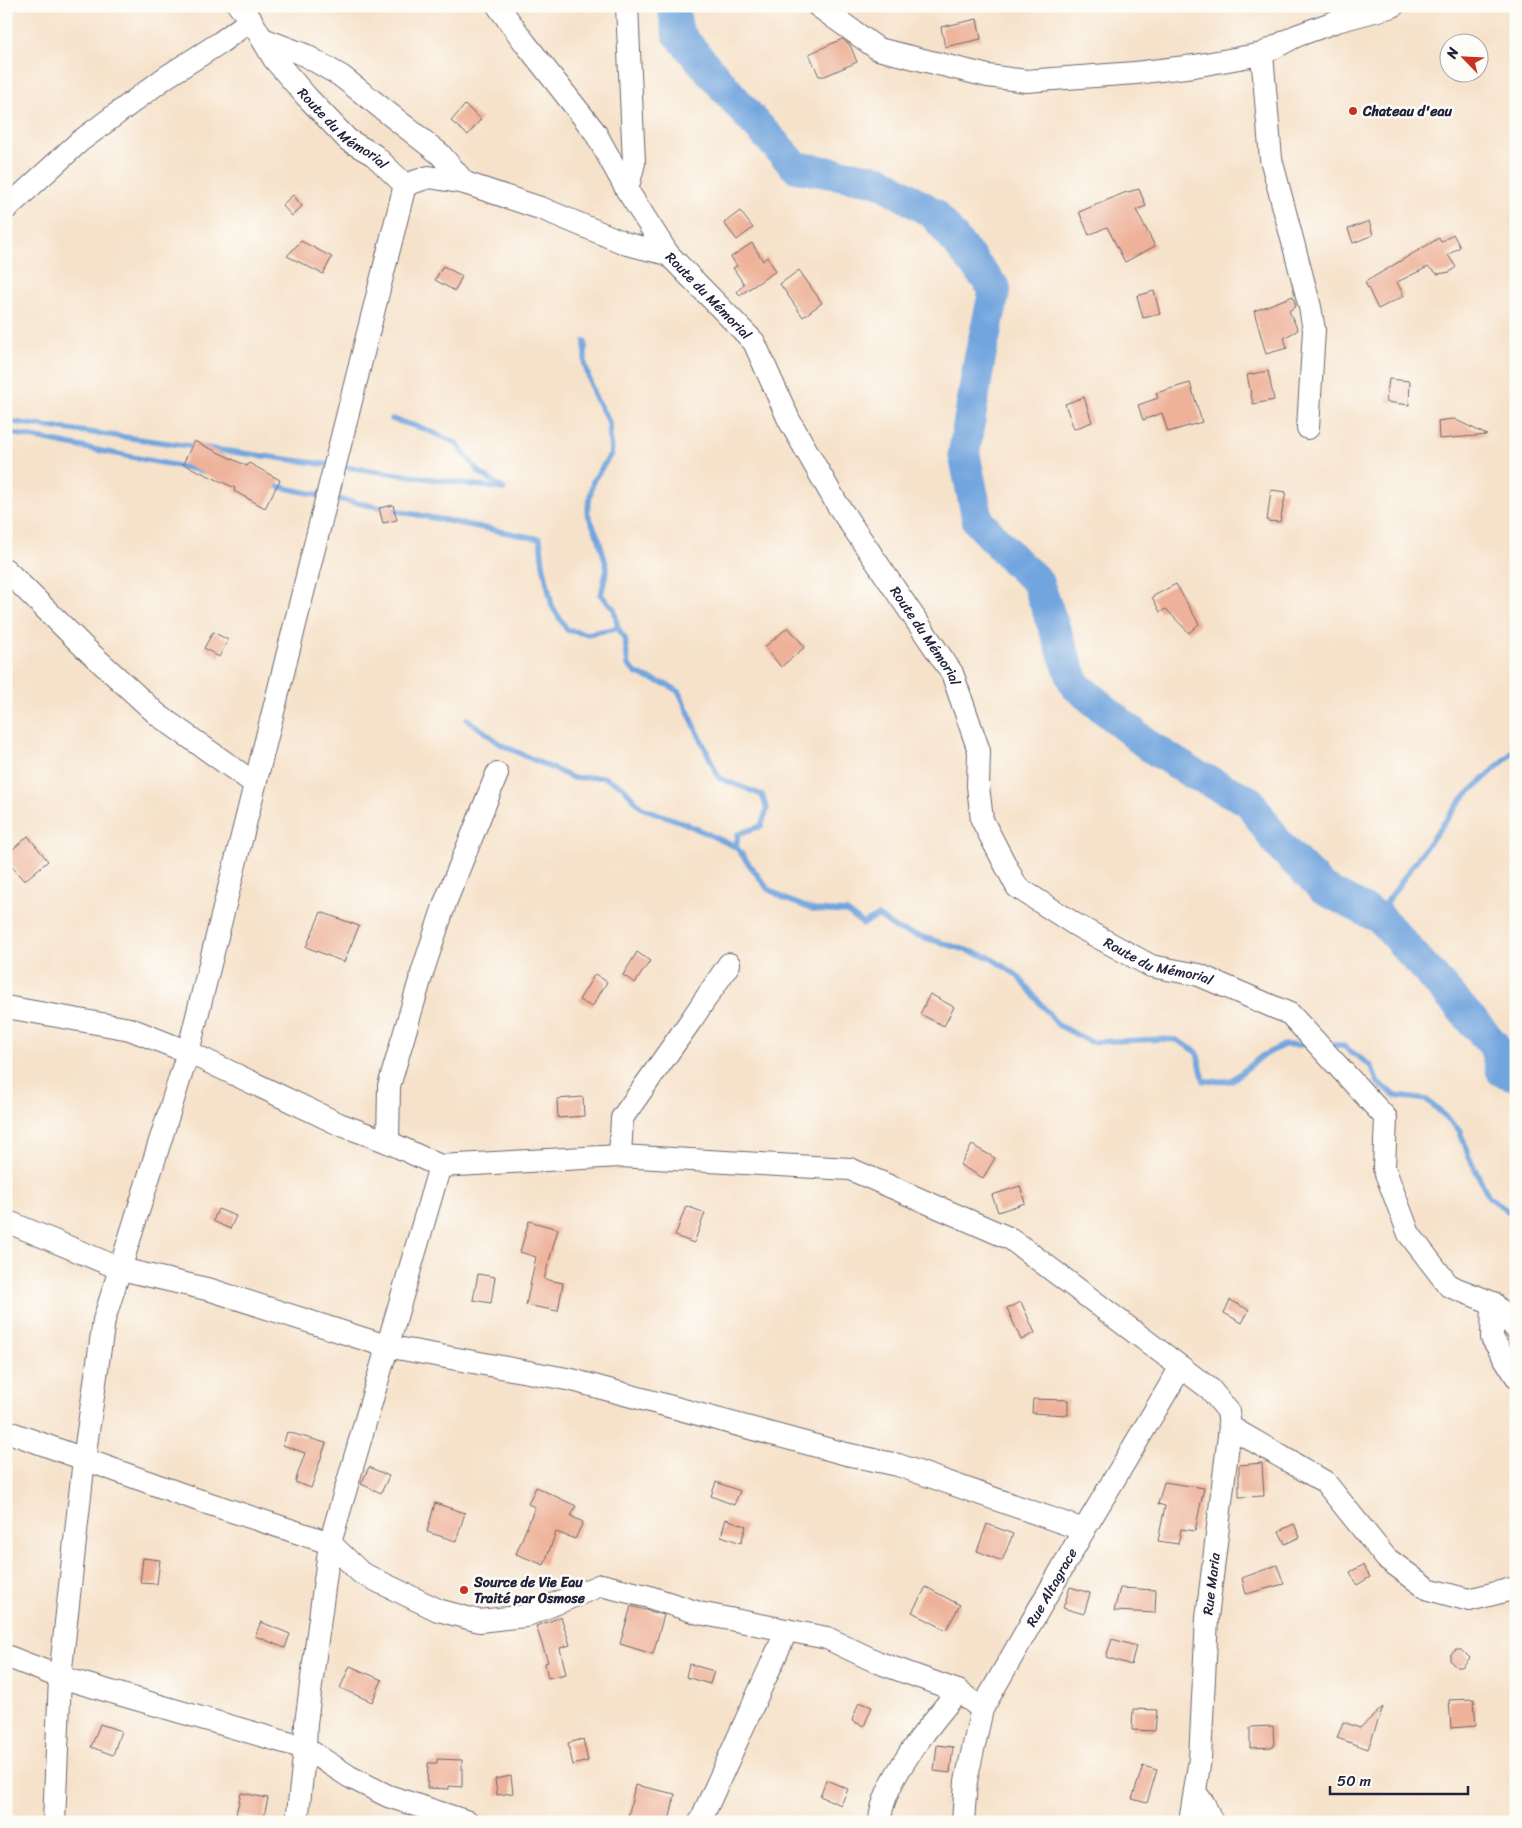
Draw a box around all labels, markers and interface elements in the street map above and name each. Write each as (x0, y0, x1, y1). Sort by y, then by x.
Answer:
north arrow (1440, 32, 1490, 82)
text: N (1439, 43, 1466, 63)
street label: Route du Mémorial (291, 82, 395, 176)
place label: Chateau d'eau (1362, 99, 1452, 124)
marker: Chateau d'eau (1347, 105, 1359, 117)
street label: Route du Mémorial (659, 246, 758, 347)
street label: Route du Mémorial (883, 581, 968, 690)
street label: Route du Mémorial (1099, 930, 1218, 993)
street label: Rue Altagrace (1019, 1543, 1084, 1632)
street label: Rue Maria (1195, 1551, 1228, 1617)
place label: Source de Vie Eau Traité par Osmose (473, 1570, 586, 1611)
marker: Source de Vie Eau Traité par Osmose (458, 1584, 470, 1596)
scale bar (1330, 1763, 1467, 1795)
text: 50 m (1337, 1768, 1372, 1794)

